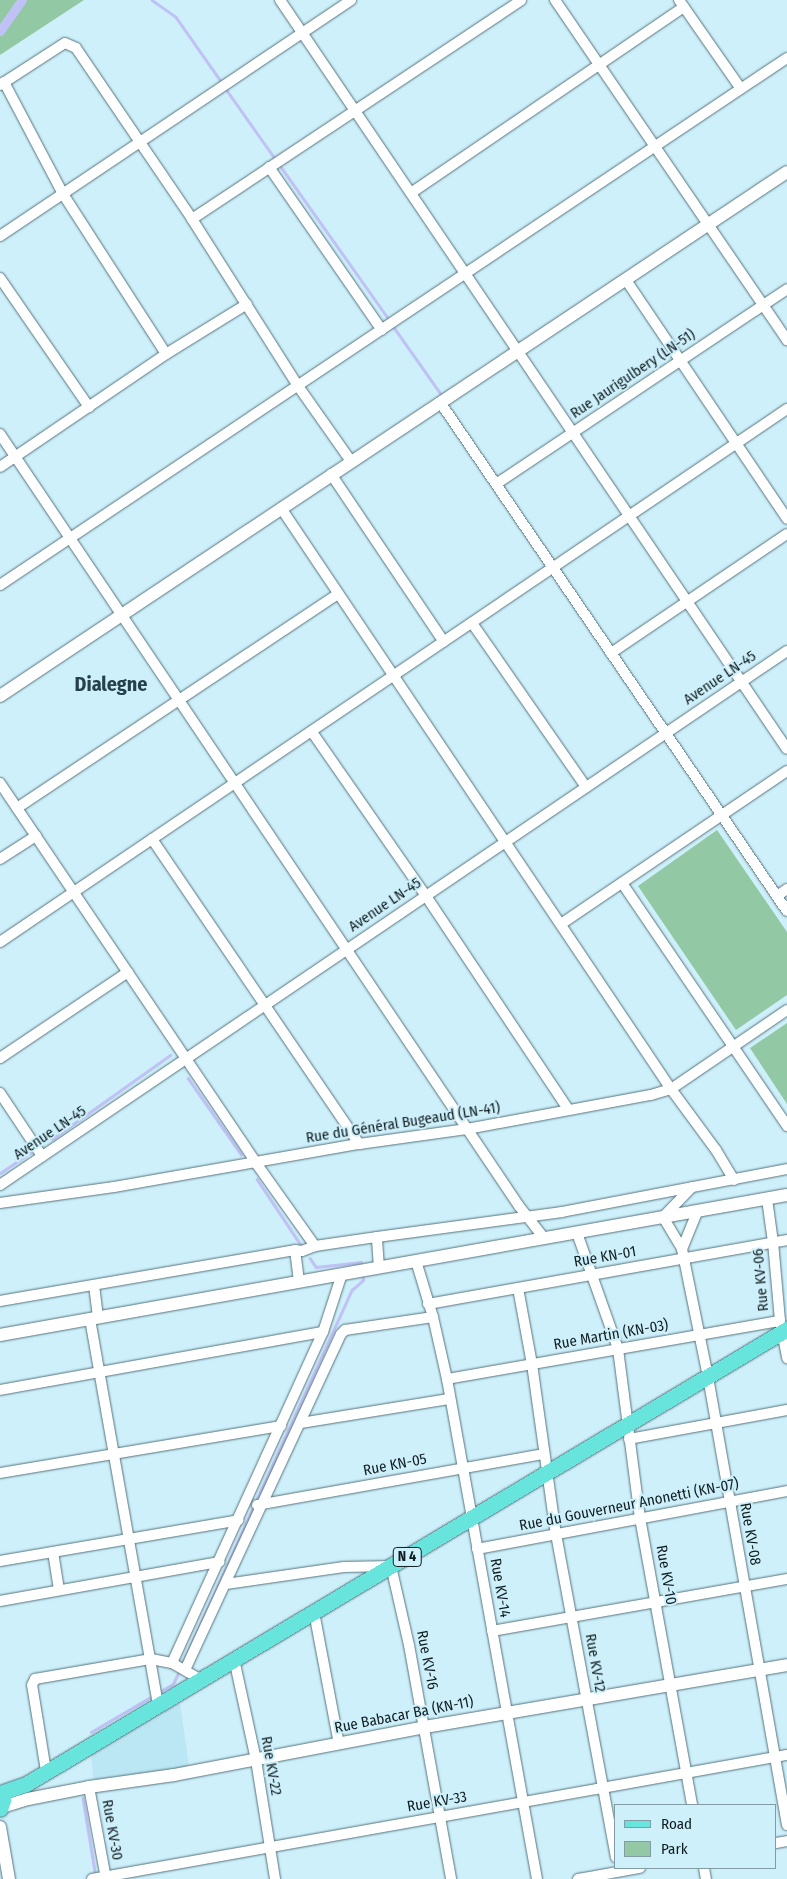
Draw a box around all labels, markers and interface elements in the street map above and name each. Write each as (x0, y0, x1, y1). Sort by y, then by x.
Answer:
street label: Rue Jaurigulbery (LN-51) (567, 325, 699, 423)
street label: Avenue LN-45 (680, 647, 760, 709)
district label: Dialegne (75, 672, 147, 696)
street label: Avenue LN-45 (345, 874, 425, 936)
street label: Rue du Général Bugeaud (LN-41) (305, 1099, 501, 1147)
street label: Avenue LN-45 (10, 1102, 90, 1164)
street label: Rue KN-01 (573, 1243, 637, 1271)
street label: Rue KV-06 (749, 1248, 773, 1312)
street label: Rue Martin (KN-03) (552, 1316, 670, 1354)
street label: Rue KN-05 (362, 1450, 428, 1480)
street label: Rue du Gouverneur Anonetti (KN-07) (518, 1475, 740, 1535)
street label: Rue KV-08 (736, 1501, 764, 1567)
street label: Rue KV-10 (652, 1544, 680, 1606)
road number: N 4 (392, 1545, 422, 1568)
street label: Rue KV-14 (486, 1557, 514, 1619)
street label: Rue KV-16 (412, 1629, 442, 1691)
street label: Rue KV-12 (581, 1632, 609, 1694)
street label: Rue Babacar Ba (KN-11) (333, 1693, 475, 1737)
street label: Rue KV-22 (257, 1735, 285, 1797)
street label: Rue KV-33 (406, 1788, 468, 1816)
street label: Rue KV-30 (98, 1798, 126, 1862)
legend (614, 1804, 777, 1869)
text: Road (661, 1815, 692, 1833)
text: Park (661, 1840, 688, 1858)

